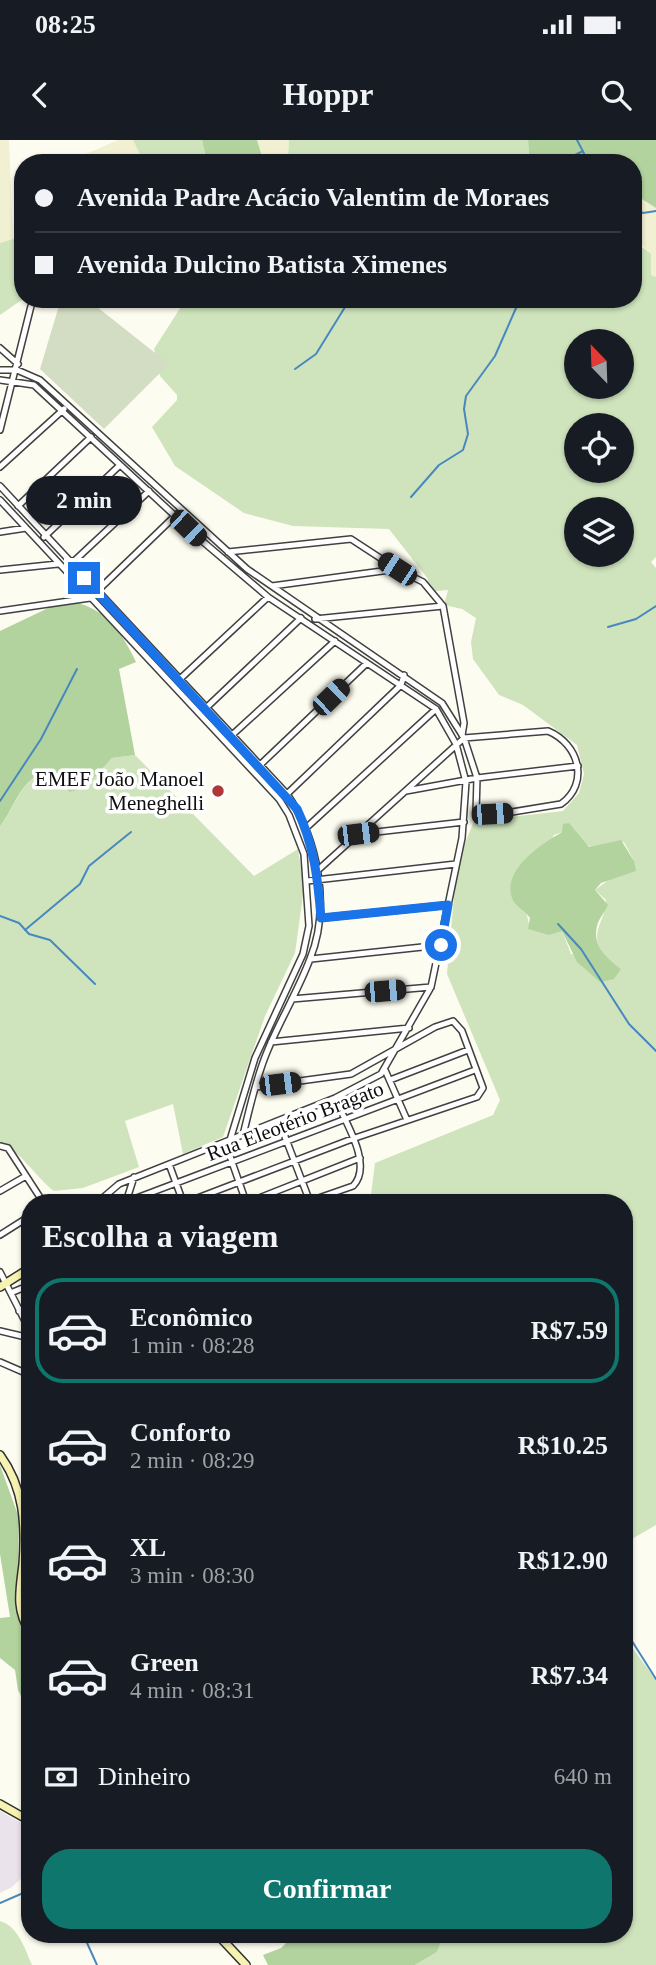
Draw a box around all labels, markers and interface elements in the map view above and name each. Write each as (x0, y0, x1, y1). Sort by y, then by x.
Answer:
text: 08:25 (35, 10, 96, 39)
icon: back (21, 76, 59, 114)
text: Hoppr (283, 76, 373, 112)
icon: search (597, 76, 635, 114)
text: Avenida Padre Acácio Valentim de Moraes (77, 183, 549, 212)
text: Avenida Dulcino Batista Ximenes (77, 250, 447, 279)
north arrow (564, 329, 634, 399)
map controls (564, 329, 634, 567)
button: locate (564, 413, 634, 483)
callout: 2 min (26, 476, 142, 526)
text: 2 min (56, 488, 112, 513)
button: layers (564, 497, 634, 567)
car (166, 506, 211, 550)
car (374, 549, 421, 589)
route end (68, 562, 100, 594)
car (309, 675, 354, 719)
place label: EMEF João Manoel Meneghelli (35, 767, 204, 815)
marker: EMEF João Manoel Meneghelli (210, 783, 226, 799)
car (471, 802, 514, 826)
car (336, 821, 381, 847)
route start (425, 929, 457, 961)
car (364, 979, 407, 1003)
car (258, 1071, 303, 1097)
street label: Rua Eleotério Bragato (203, 1076, 387, 1166)
text: Escolha a viagem (42, 1218, 278, 1254)
icon: car (46, 1299, 109, 1362)
text: Econômico (130, 1303, 253, 1332)
text: R$7.59 (531, 1316, 608, 1345)
text: 1 min · 08:28 (130, 1333, 255, 1358)
icon: car (46, 1414, 109, 1477)
text: Conforto (130, 1418, 231, 1447)
text: R$10.25 (518, 1431, 608, 1460)
text: 2 min · 08:29 (130, 1448, 255, 1473)
icon: car (46, 1529, 109, 1592)
text: XL (130, 1533, 166, 1562)
text: R$12.90 (518, 1546, 608, 1575)
text: 3 min · 08:30 (130, 1563, 255, 1588)
icon: car (46, 1644, 109, 1707)
text: Green (130, 1648, 199, 1677)
text: R$7.34 (531, 1661, 608, 1690)
text: 4 min · 08:31 (130, 1678, 255, 1703)
icon: cash (42, 1758, 80, 1796)
text: Dinheiro (98, 1762, 190, 1791)
text: 640 m (554, 1764, 612, 1789)
button: Confirmar (42, 1849, 612, 1929)

